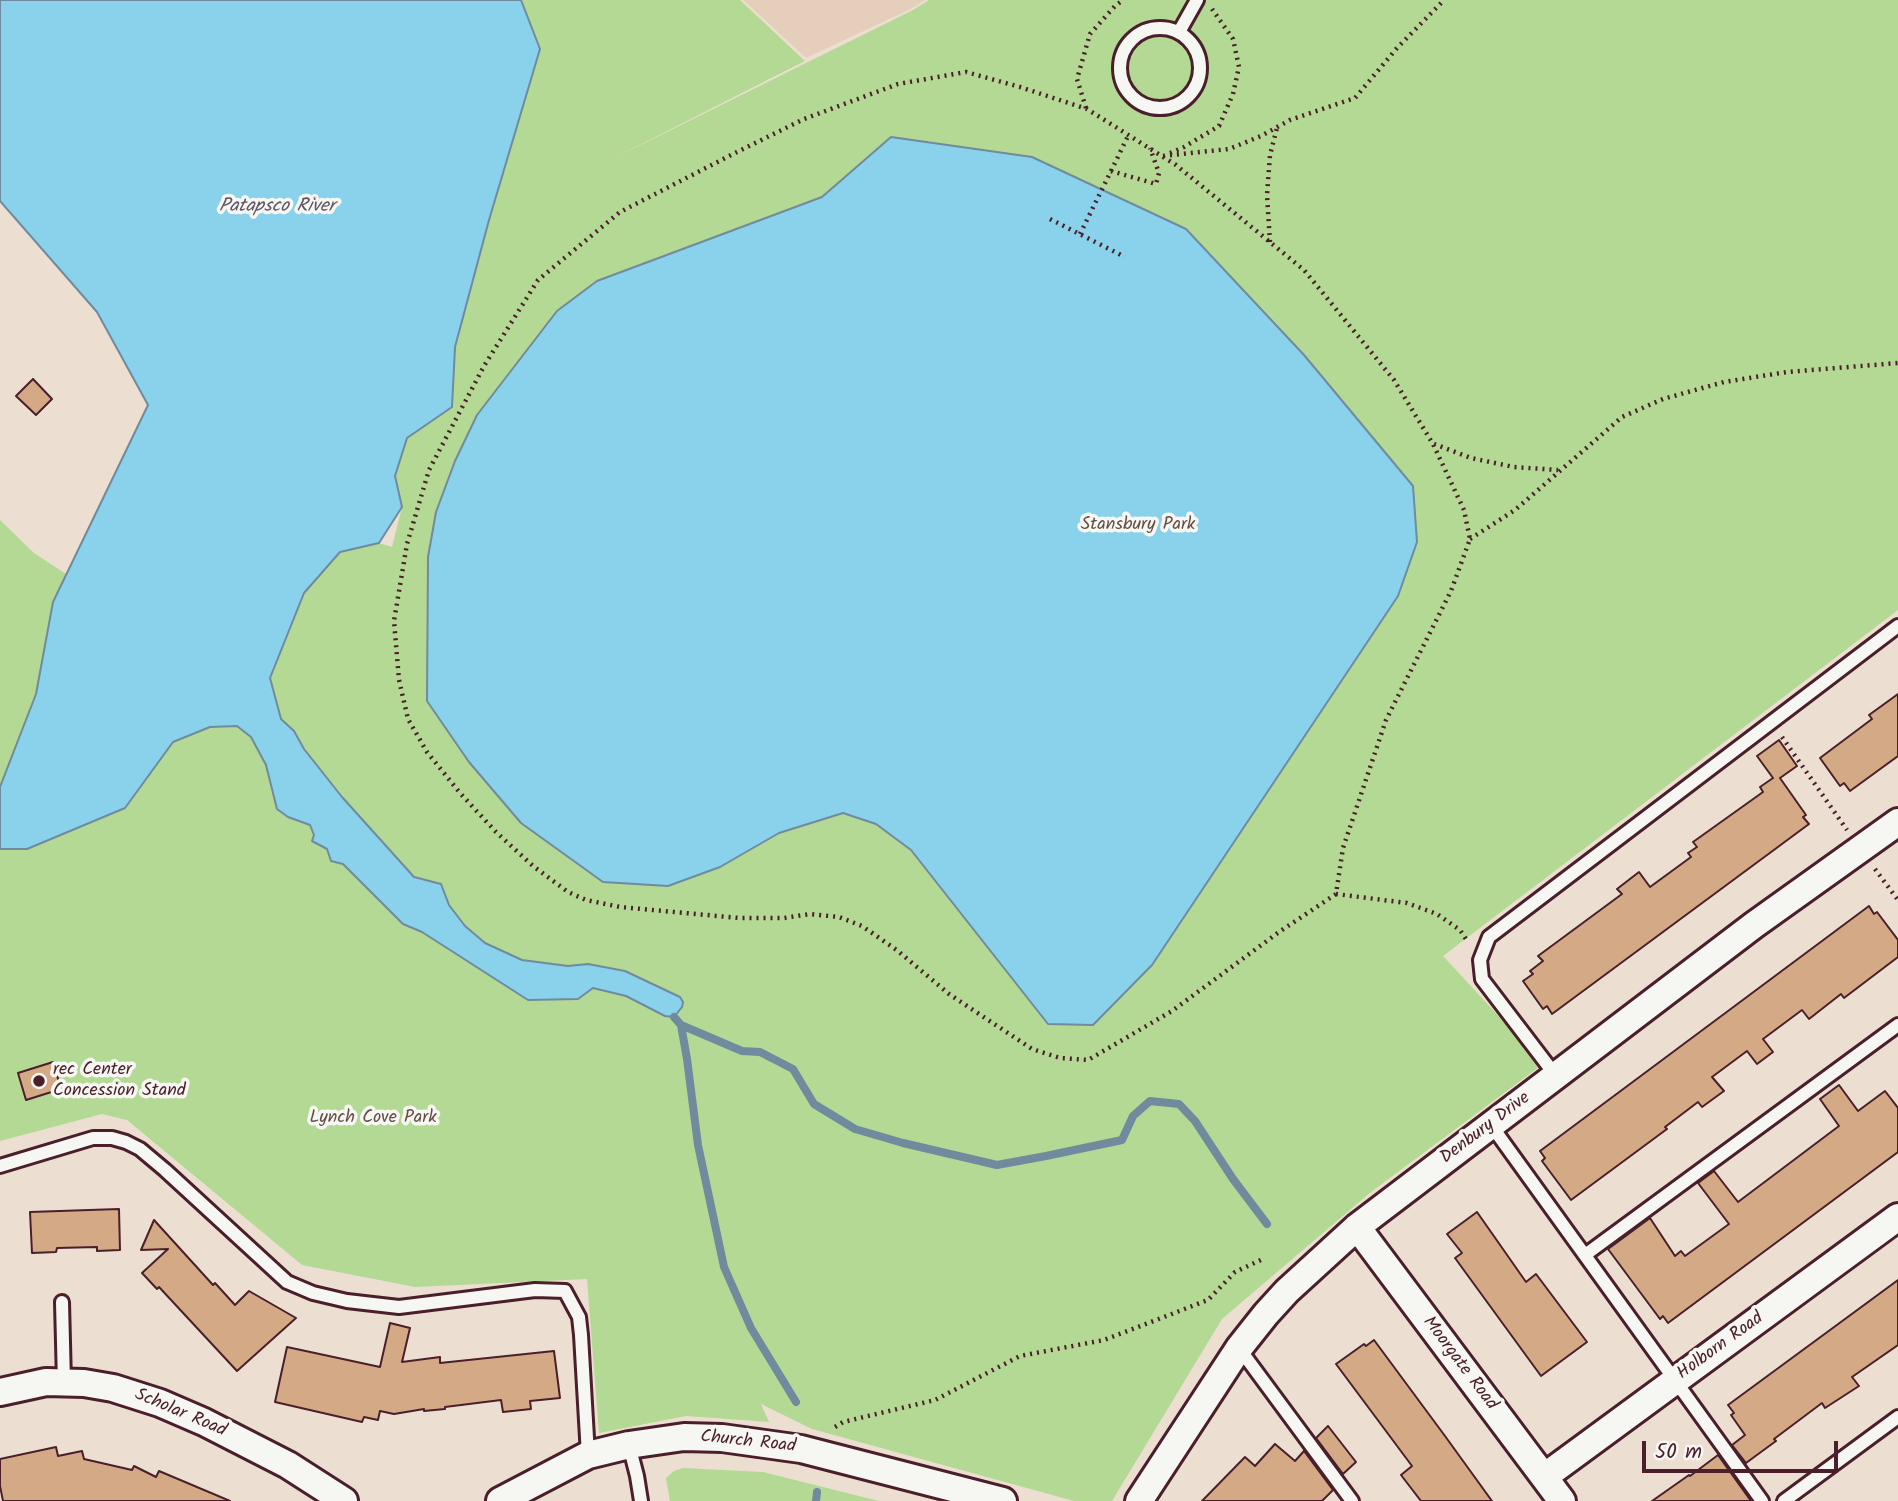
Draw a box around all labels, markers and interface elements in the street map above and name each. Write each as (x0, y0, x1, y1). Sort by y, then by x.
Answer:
water label: Patapsco River (219, 197, 335, 219)
park label: Stansbury Park (1081, 515, 1195, 537)
place label: rec Center Concession Stand (53, 1060, 186, 1102)
marker: rec Center Concession Stand (31, 1073, 47, 1089)
street label: Denbury Drive (1437, 1088, 1535, 1170)
park label: Lynch Cove Park (309, 1108, 437, 1130)
street label: Holborn Road (1674, 1309, 1768, 1385)
street label: Moorgate Road (1417, 1313, 1501, 1415)
street label: Scholar Road (131, 1385, 229, 1443)
street label: Church Road (699, 1427, 797, 1459)
scale bar (1646, 1428, 1842, 1472)
text: 50 m (1655, 1436, 1702, 1469)

